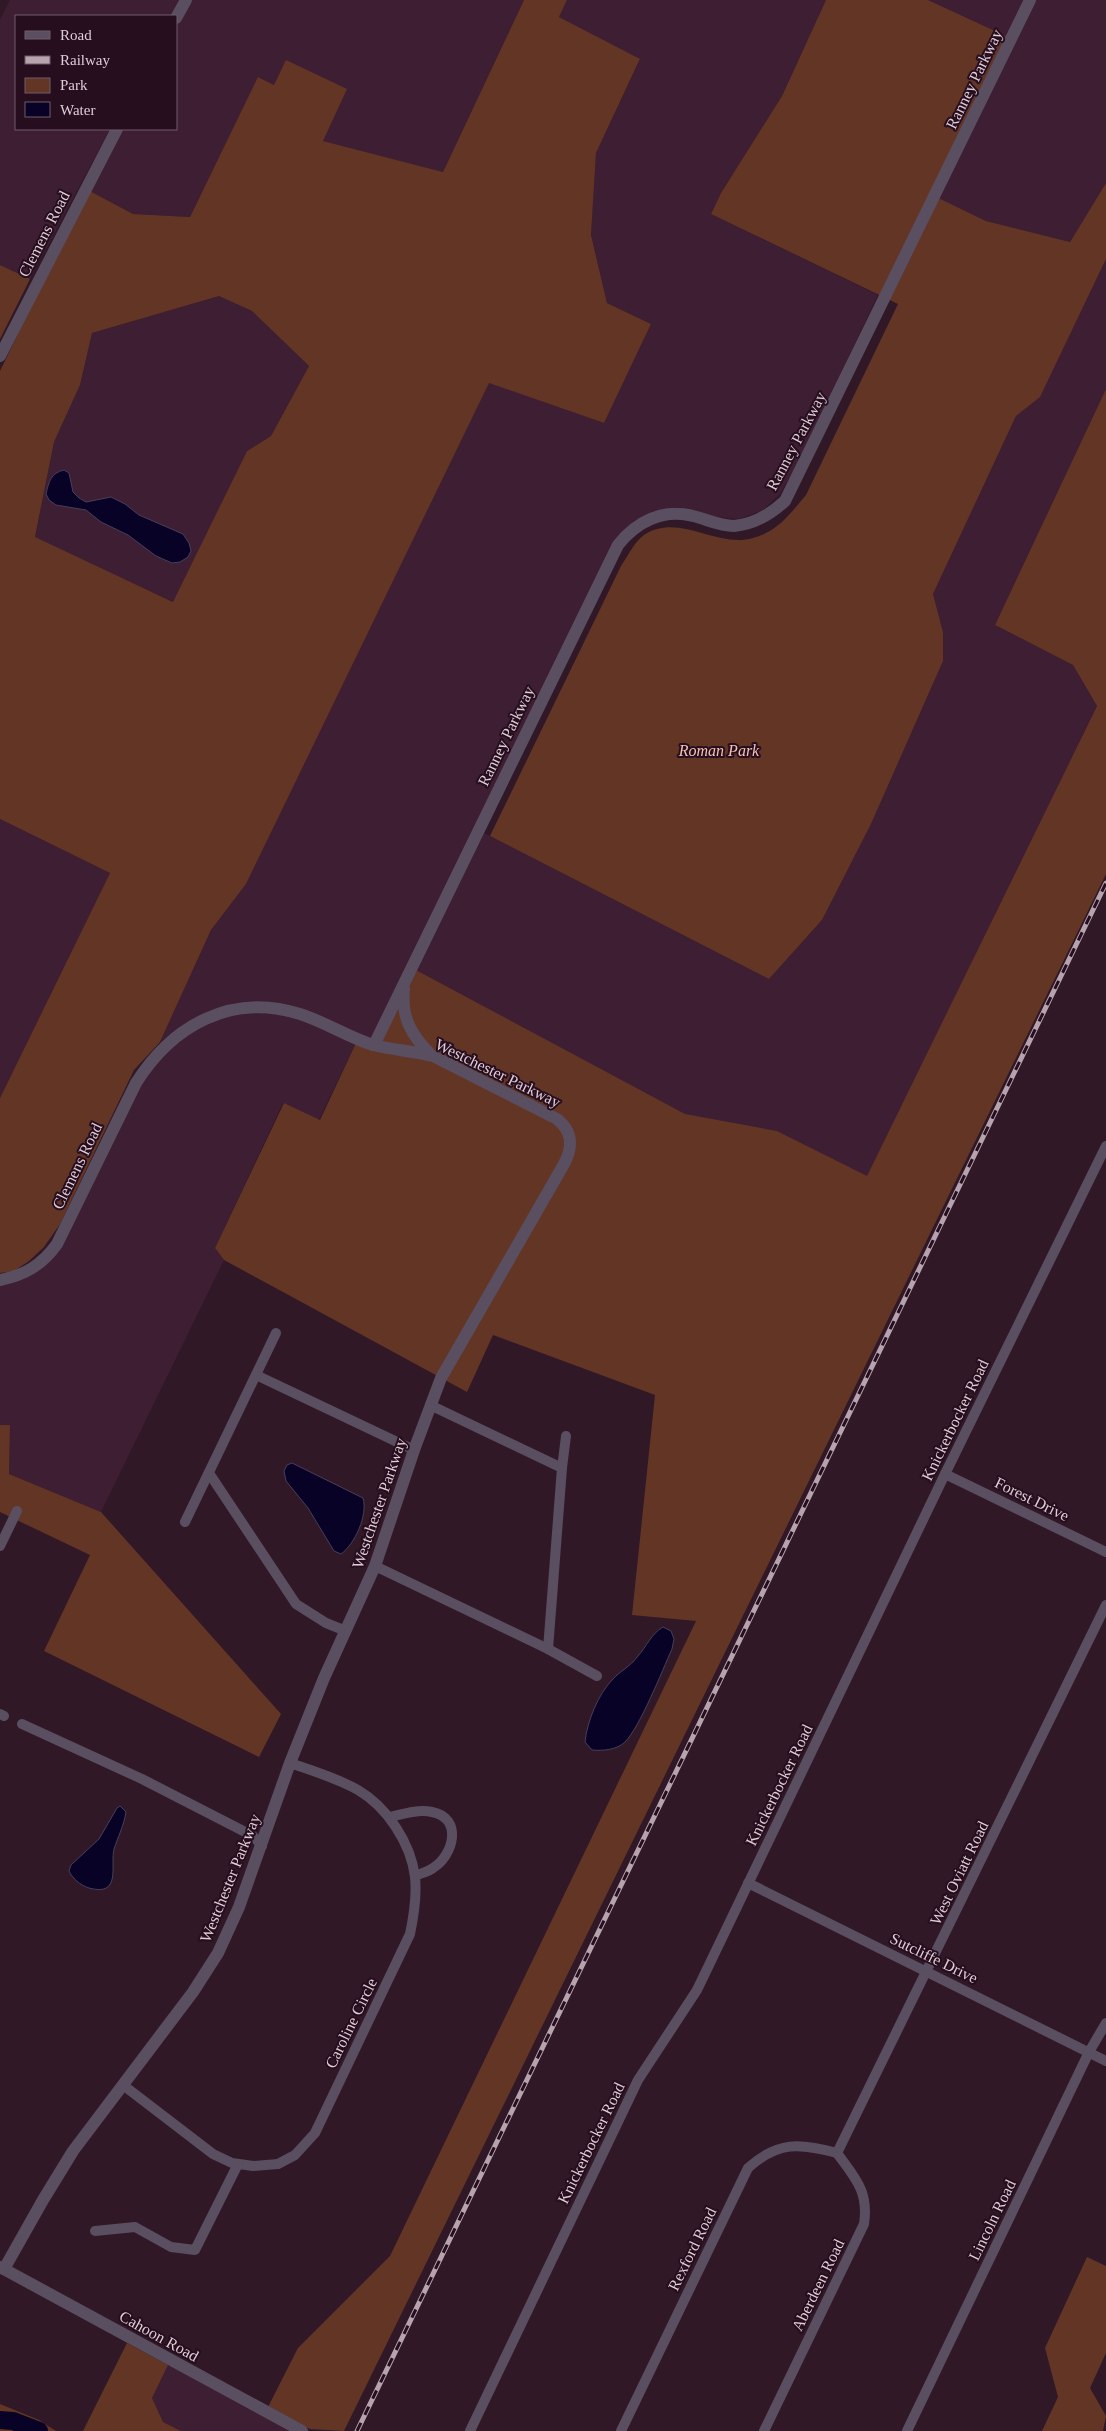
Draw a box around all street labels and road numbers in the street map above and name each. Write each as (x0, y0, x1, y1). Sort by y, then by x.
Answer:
street label: Ranney Parkway (942, 26, 1006, 132)
street label: Clemens Road (15, 188, 73, 280)
street label: Ranney Parkway (763, 389, 830, 494)
street label: Ranney Parkway (474, 683, 538, 789)
street label: Westchester Parkway (432, 1035, 563, 1112)
street label: Clemens Road (49, 1120, 105, 1212)
street label: Knickerbocker Road (918, 1357, 992, 1483)
street label: Westchester Parkway (349, 1436, 410, 1571)
street label: Forest Drive (992, 1474, 1072, 1524)
street label: Knickerbocker Road (742, 1722, 816, 1848)
street label: Westchester Parkway (196, 1811, 264, 1945)
street label: West Oviatt Road (927, 1818, 991, 1928)
street label: Sutcliffe Drive (887, 1929, 981, 1987)
street label: Caroline Circle (322, 1975, 380, 2071)
street label: Knickerbocker Road (554, 2080, 628, 2206)
street label: Lincoln Road (965, 2177, 1019, 2263)
street label: Rexford Road (665, 2205, 719, 2293)
street label: Aberdeen Road (788, 2236, 848, 2334)
street label: Cahoon Road (117, 2307, 201, 2365)

